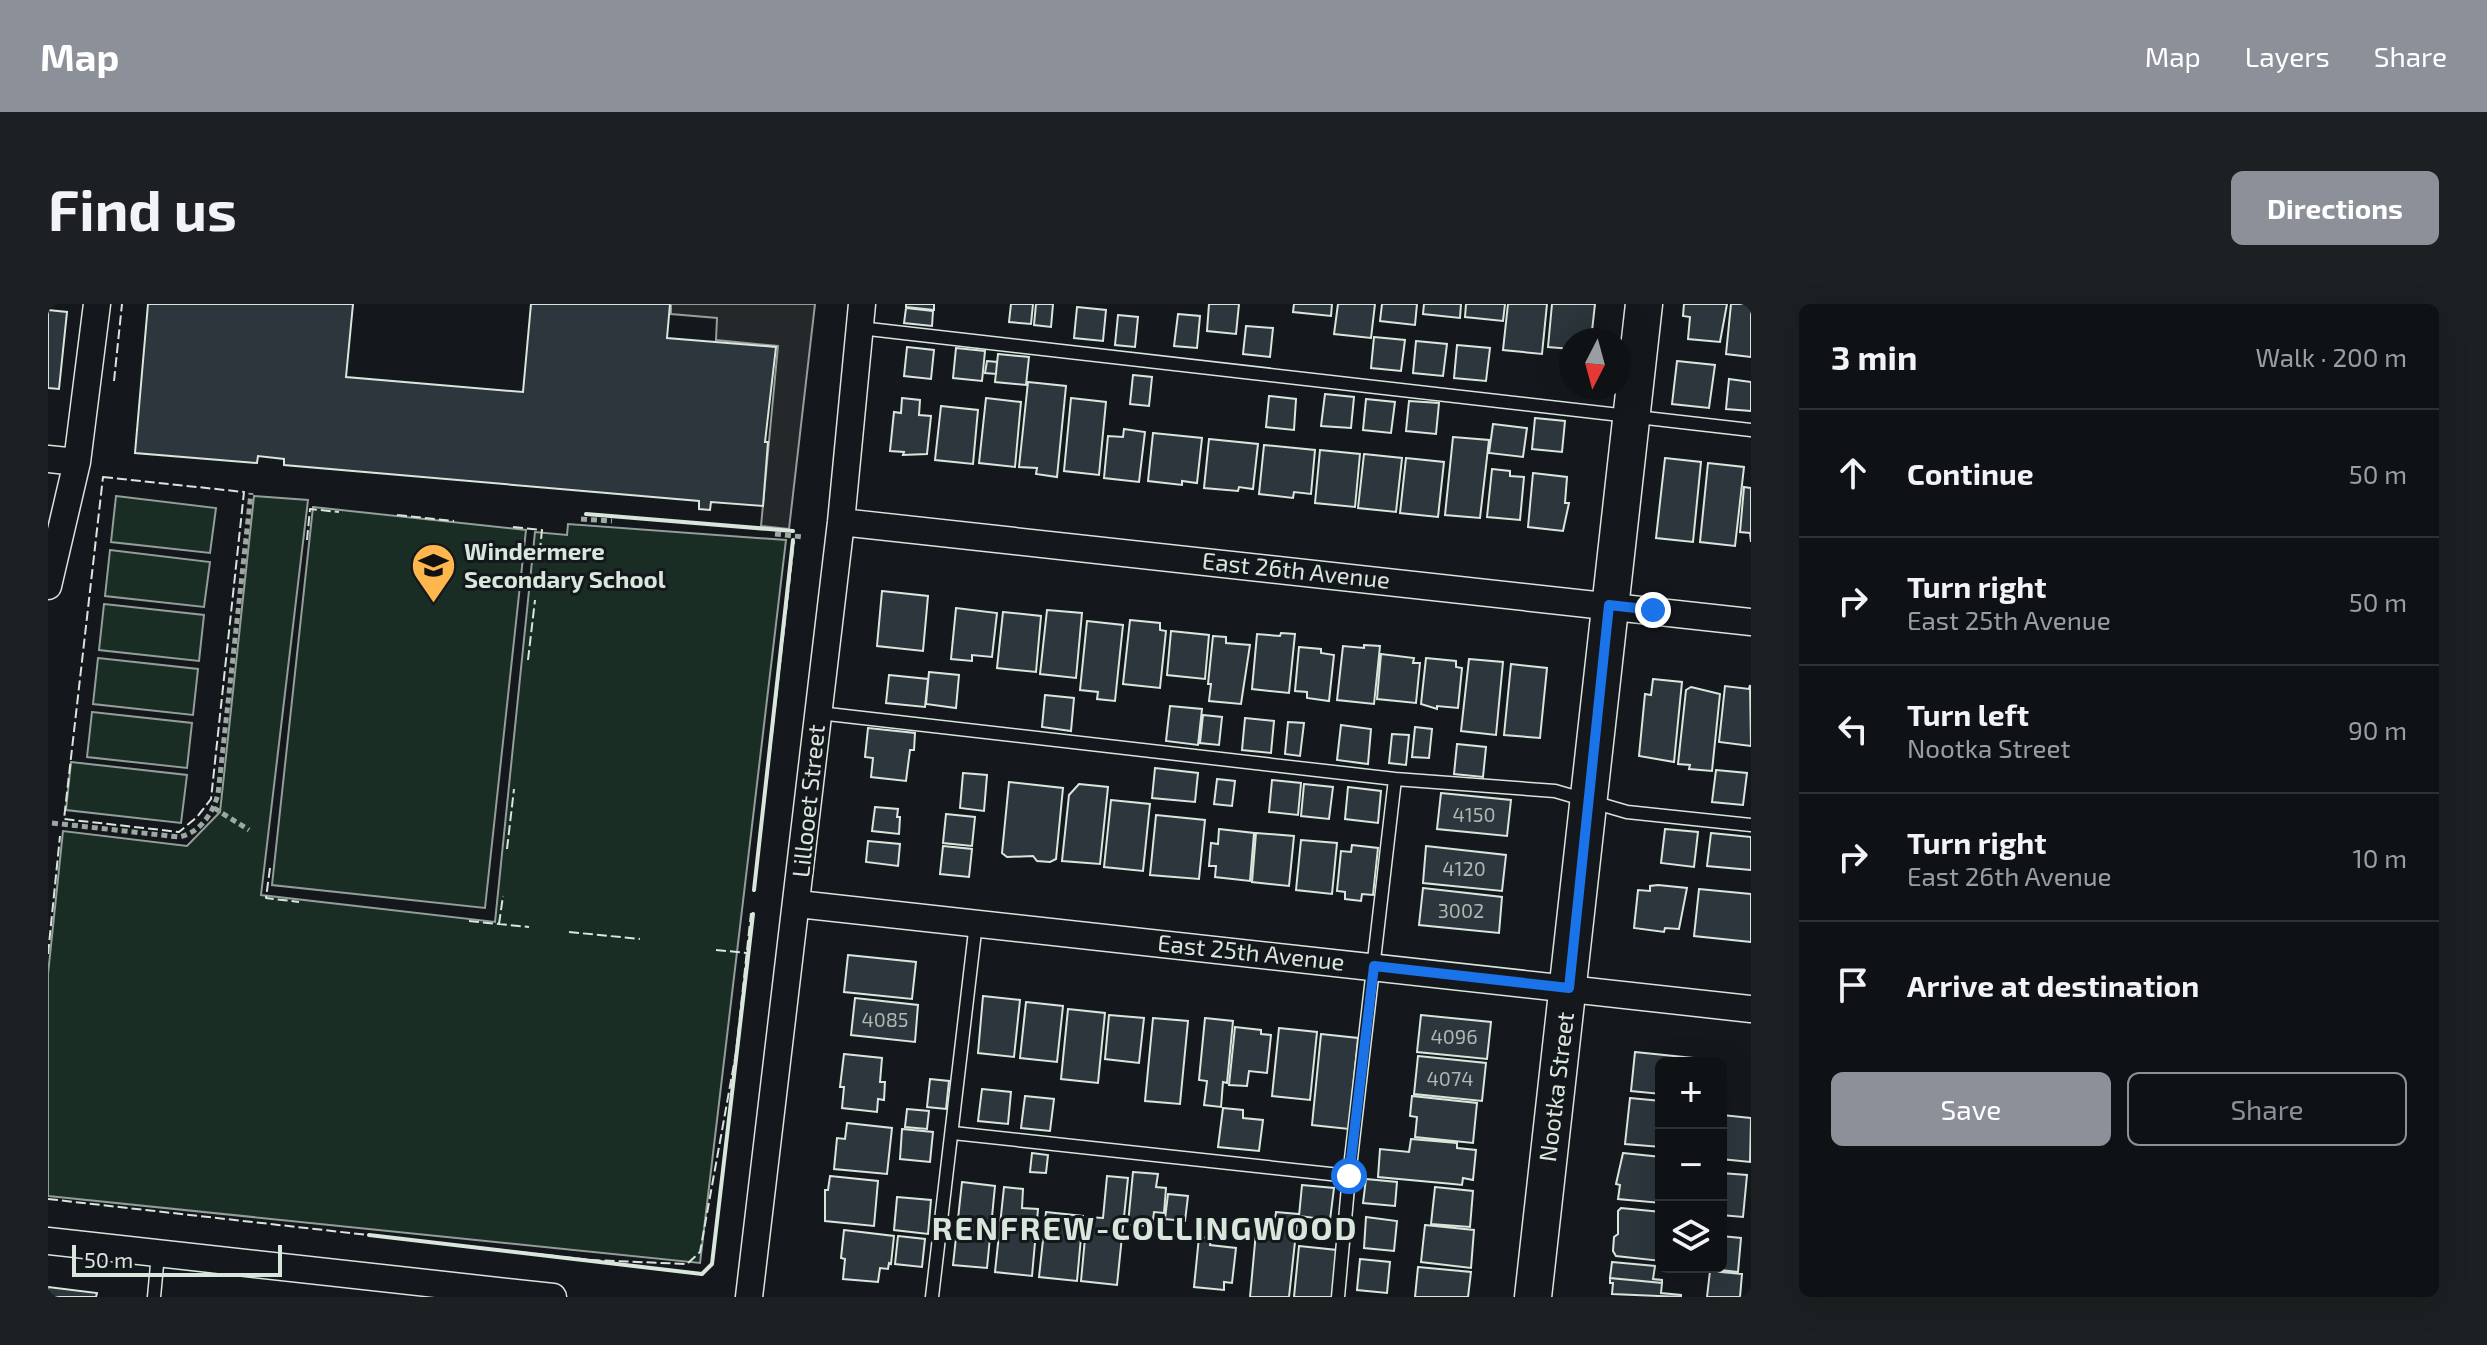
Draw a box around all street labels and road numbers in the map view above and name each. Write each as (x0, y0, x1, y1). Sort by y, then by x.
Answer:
street label: East 26th Avenue (1201, 545, 1392, 594)
street label: Lillooet Street (785, 723, 830, 879)
street label: East 25th Avenue (1156, 927, 1346, 976)
street label: Nootka Street (1532, 1010, 1579, 1163)

